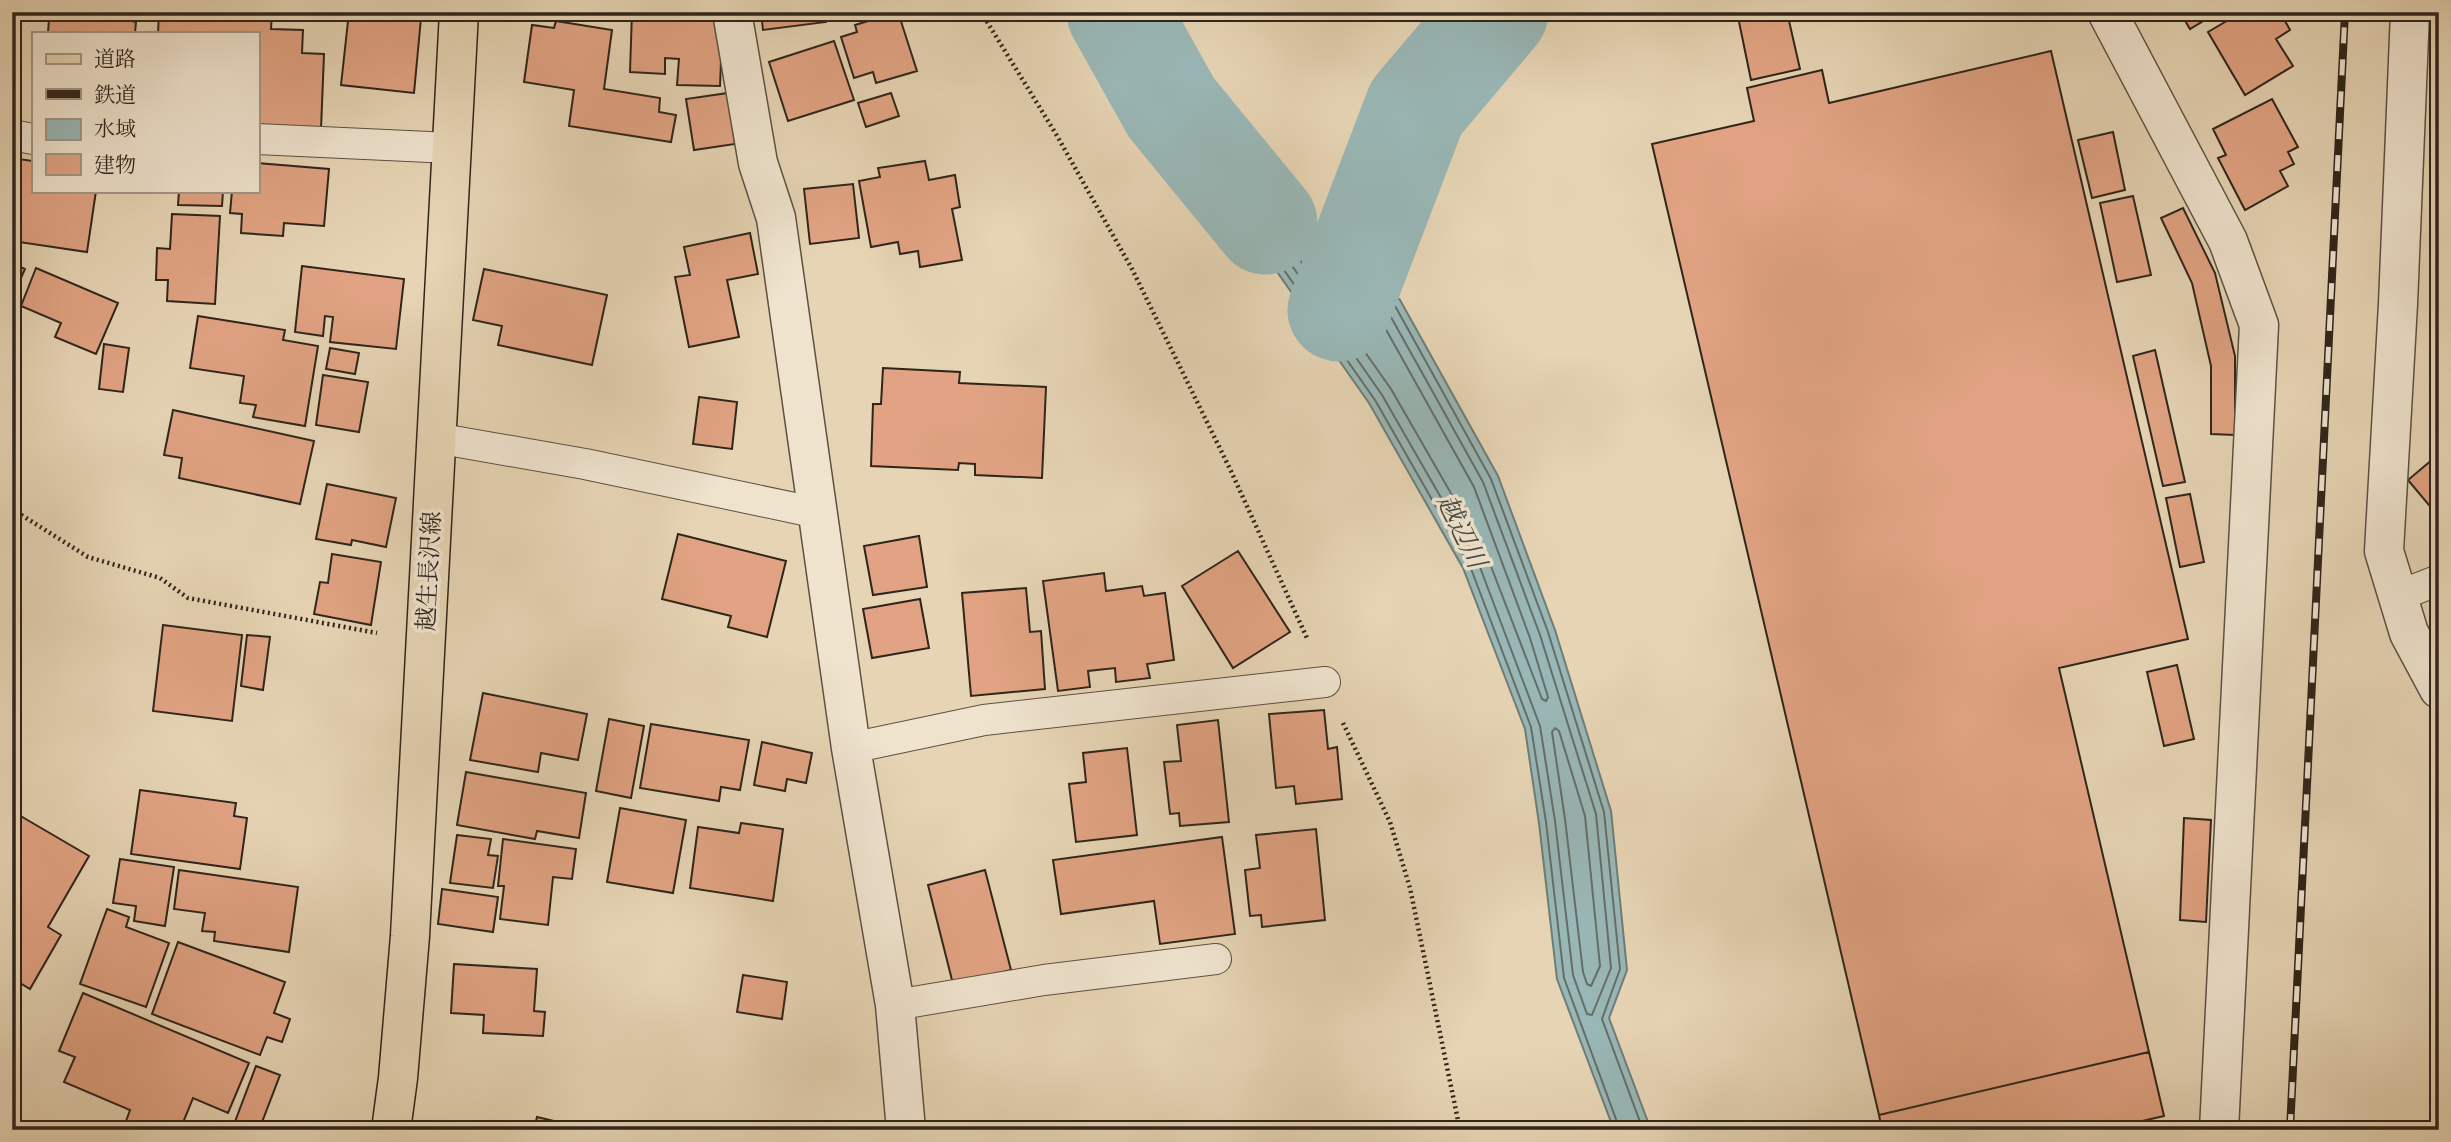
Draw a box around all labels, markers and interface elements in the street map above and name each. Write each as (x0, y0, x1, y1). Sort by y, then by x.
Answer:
legend (32, 32, 259, 192)
text: 道路 (94, 47, 136, 73)
text: 鉄道 (94, 83, 136, 109)
text: 水域 (94, 117, 136, 143)
text: 建物 (94, 153, 136, 179)
water label: 越辺川 (1430, 489, 1494, 576)
street label: 越生長沢線 (412, 510, 448, 632)

